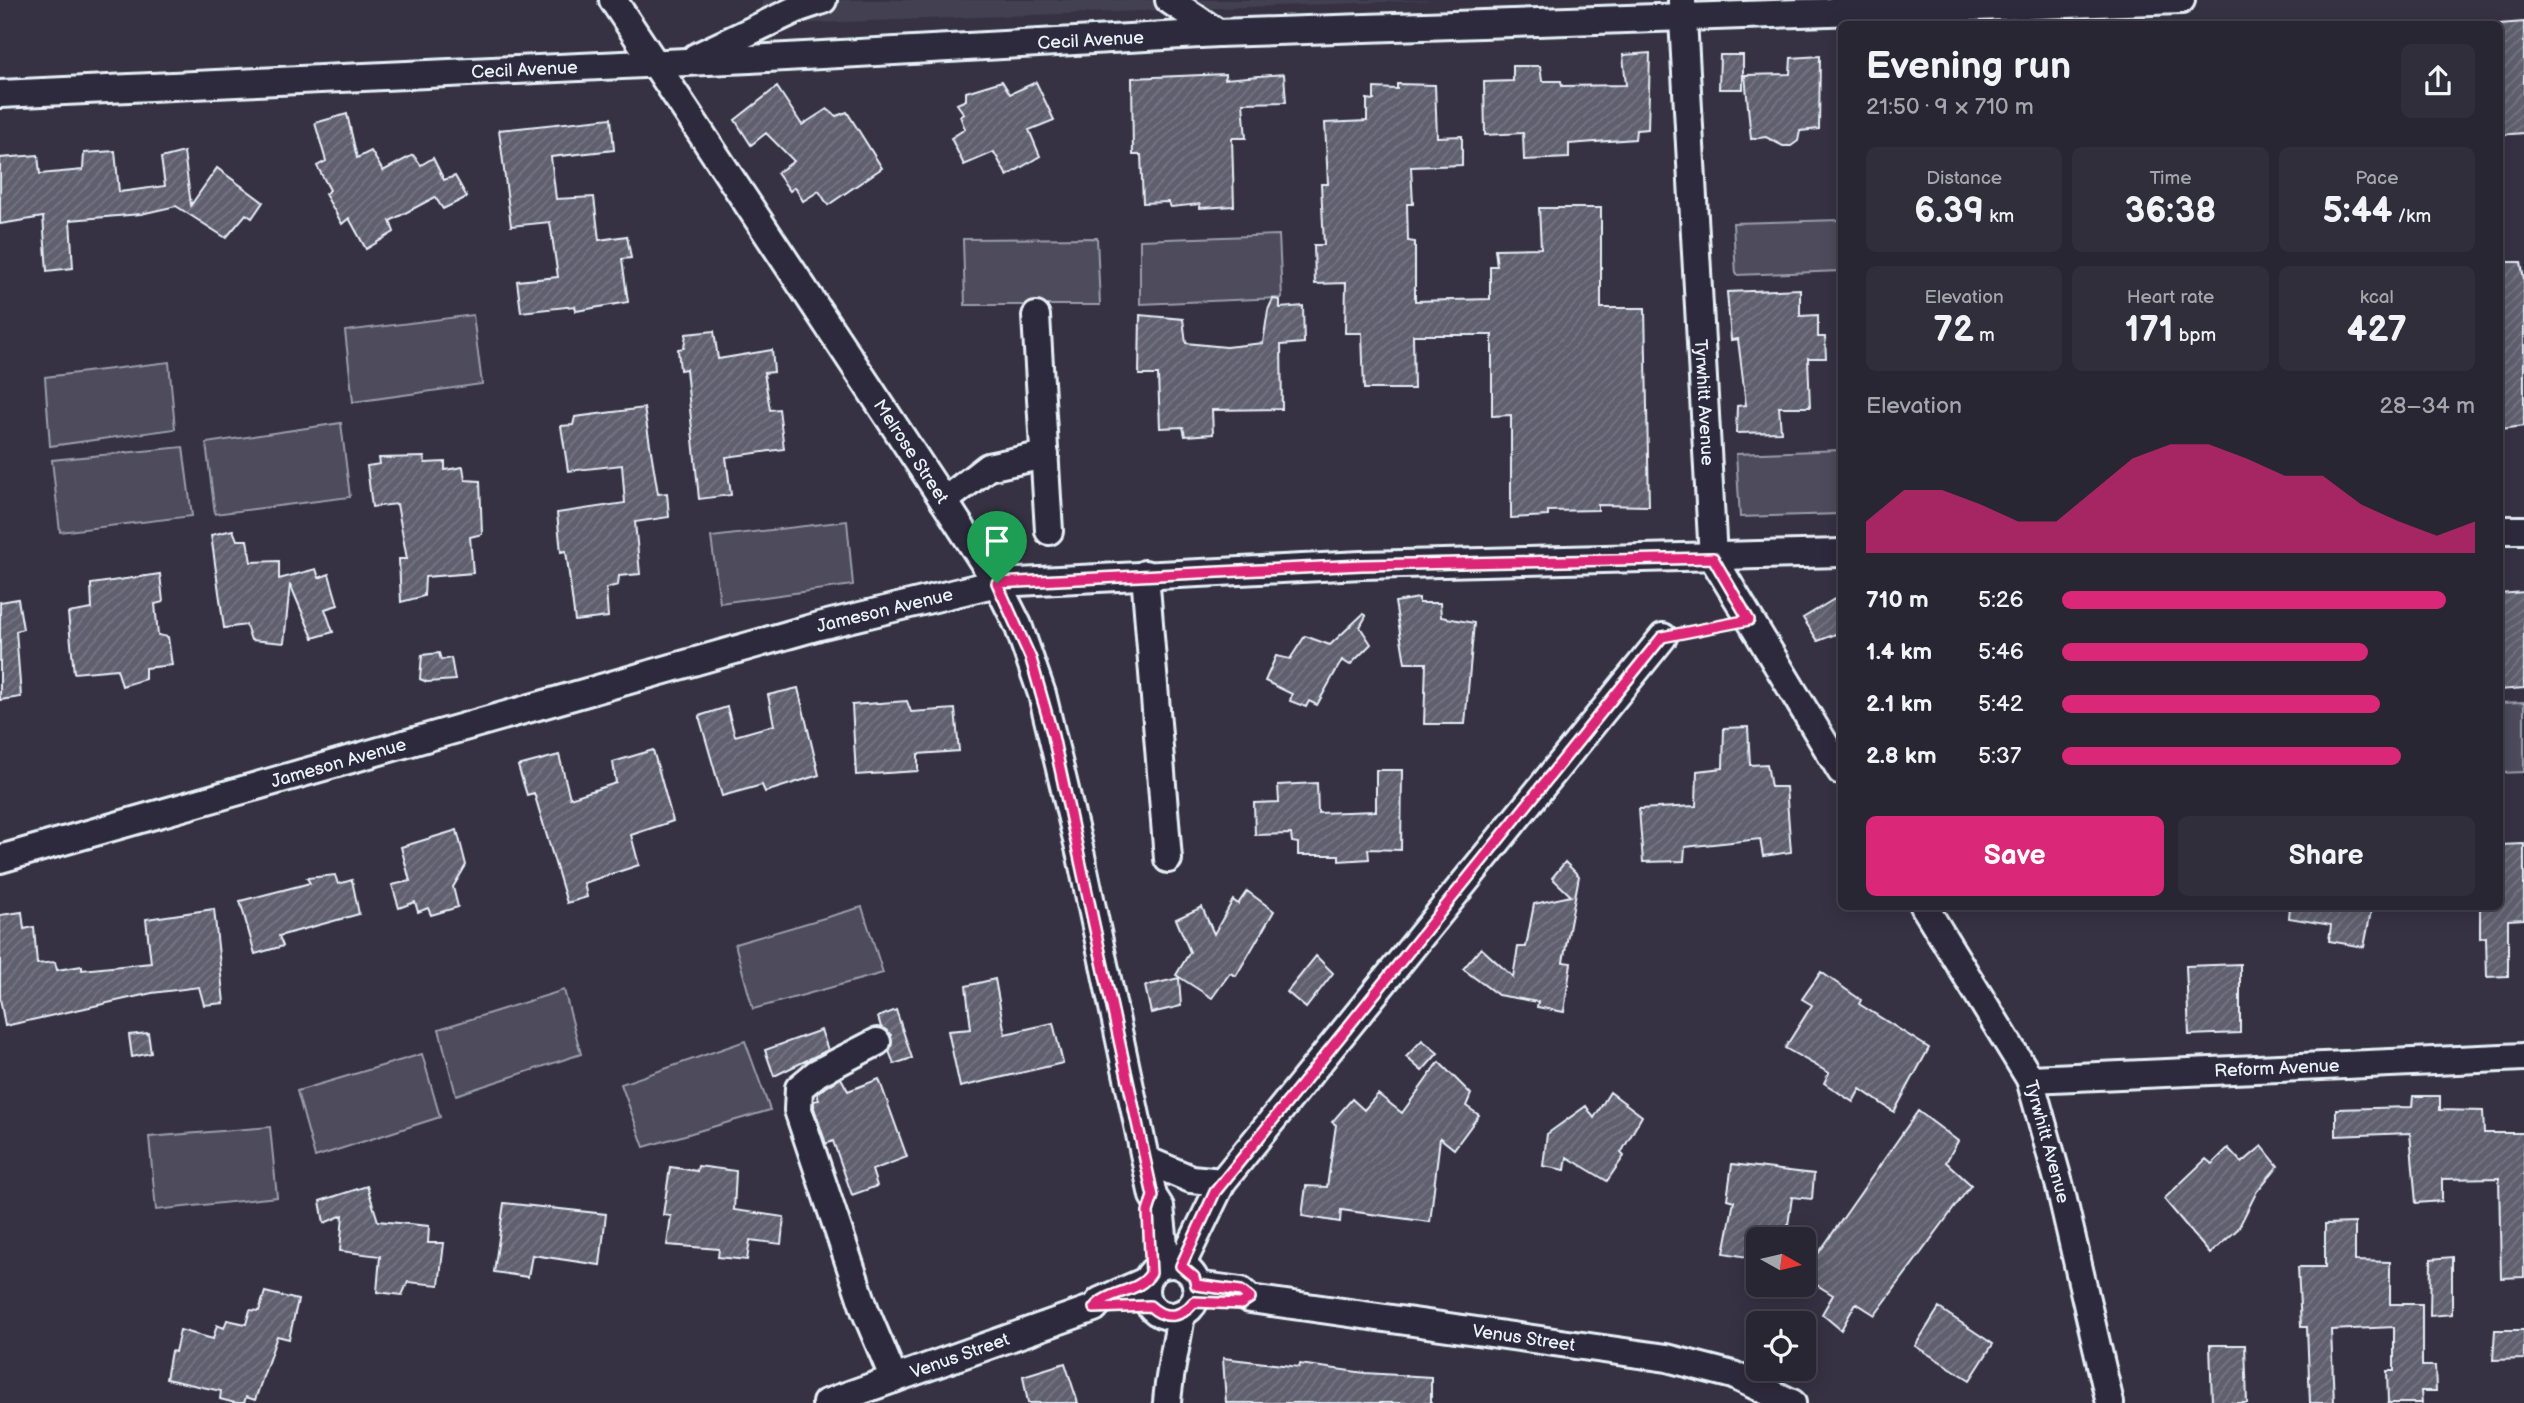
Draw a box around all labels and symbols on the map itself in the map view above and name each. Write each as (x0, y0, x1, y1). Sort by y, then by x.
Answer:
street label: Cecil Avenue (1037, 27, 1145, 54)
street label: Cecil Avenue (471, 57, 578, 83)
street label: Tyrwhitt Avenue (1690, 339, 1718, 466)
street label: Melrose Street (869, 395, 953, 508)
pin (967, 511, 1027, 583)
street label: Jameson Avenue (814, 583, 955, 637)
street label: Jameson Avenue (269, 733, 409, 792)
street label: Reform Avenue (2214, 1055, 2340, 1081)
street label: Tyrwhitt Avenue (2020, 1078, 2074, 1206)
north arrow (1746, 1227, 1816, 1297)
street label: Venus Street (1471, 1320, 1577, 1355)
street label: Venus Street (908, 1328, 1013, 1383)

